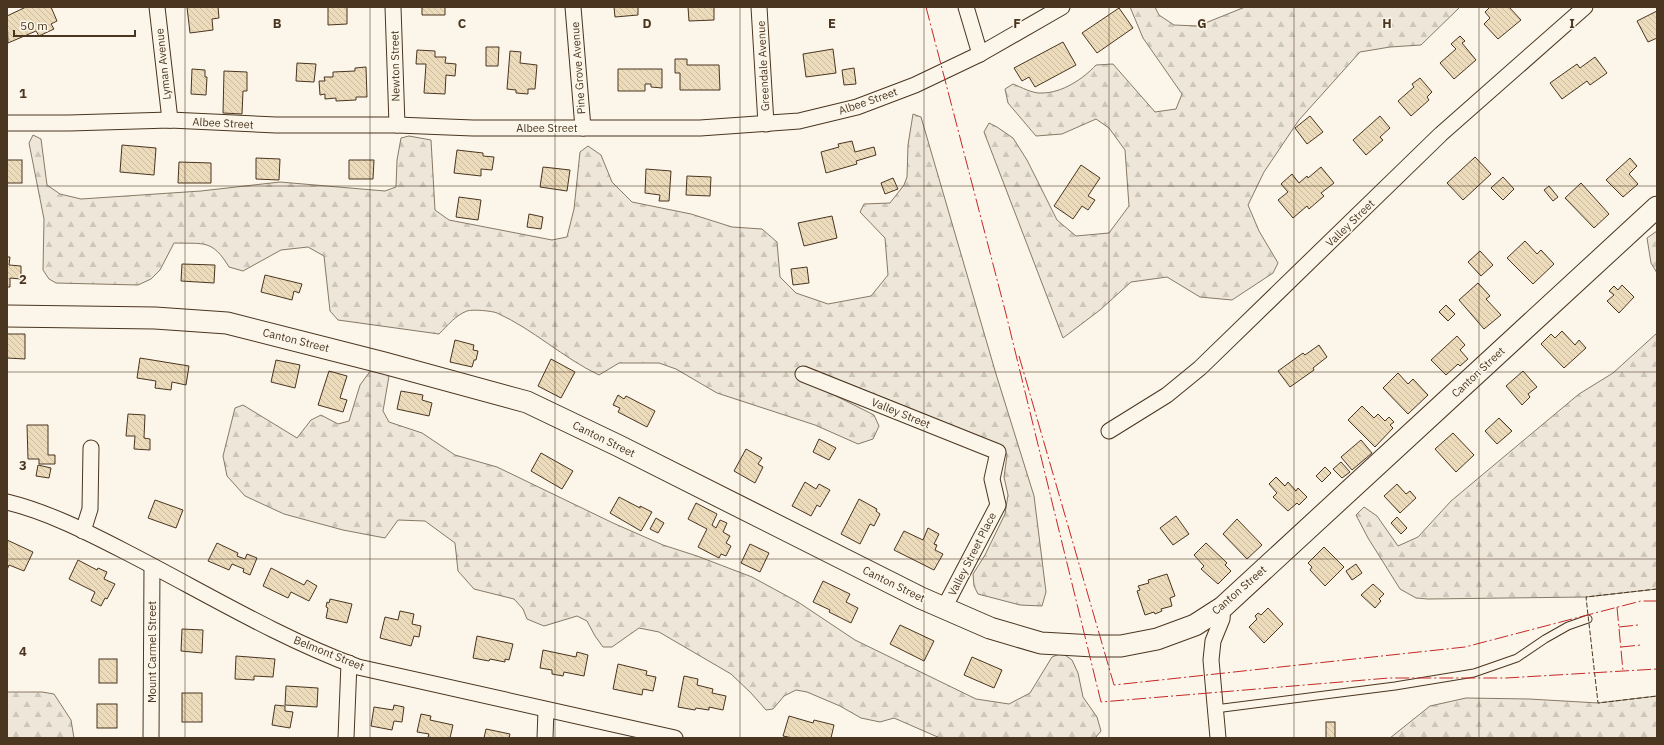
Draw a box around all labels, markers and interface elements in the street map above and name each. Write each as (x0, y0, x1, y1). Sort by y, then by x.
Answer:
scale bar (14, 12, 135, 38)
text: B (273, 15, 282, 32)
text: C (458, 15, 467, 32)
text: D (642, 15, 652, 32)
text: E (828, 15, 836, 32)
text: F (1013, 15, 1021, 32)
text: G (1197, 15, 1207, 32)
text: H (1382, 15, 1392, 32)
text: I (1569, 15, 1575, 32)
text: 50 m (20, 18, 48, 33)
street label: Greendale Avenue (754, 20, 772, 112)
street label: Pine Grove Avenue (568, 21, 588, 115)
street label: Lyman Avenue (152, 28, 174, 100)
street label: Newton Street (387, 30, 403, 102)
street label: Albee Street (837, 84, 899, 118)
text: 1 (19, 85, 27, 102)
street label: Albee Street (192, 114, 254, 132)
street label: Albee Street (516, 121, 578, 135)
street label: Valley Street (1323, 196, 1377, 250)
text: 2 (19, 271, 27, 288)
street label: Canton Street (261, 325, 331, 355)
street label: Canton Street (1448, 344, 1508, 400)
street label: Valley Street (869, 395, 933, 431)
street label: Canton Street (570, 418, 638, 460)
text: 3 (19, 457, 27, 474)
street label: Valley Street Place (945, 510, 999, 598)
street label: Canton Street (1209, 562, 1269, 618)
street label: Canton Street (860, 563, 928, 605)
street label: Mount Carmel Street (145, 601, 159, 703)
street label: Belmont Street (292, 632, 366, 674)
text: 4 (19, 643, 27, 660)

